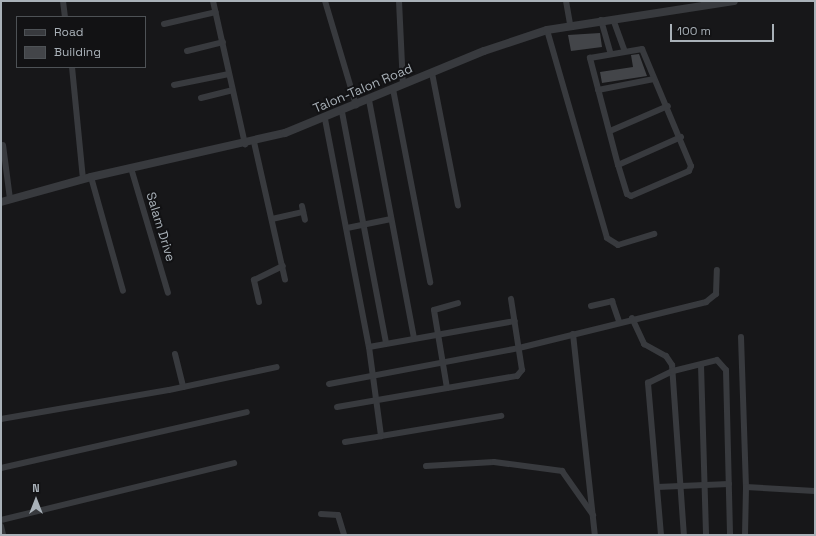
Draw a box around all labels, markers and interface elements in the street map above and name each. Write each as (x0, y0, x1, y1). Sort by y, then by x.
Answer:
legend (16, 16, 146, 68)
scale bar (672, 16, 776, 42)
text: 100 m (677, 23, 711, 39)
text: Road (54, 24, 83, 40)
text: Building (54, 44, 101, 60)
street label: Talon-Talon Road (311, 61, 415, 117)
street label: Salam Drive (142, 190, 178, 264)
north arrow (16, 480, 56, 520)
text: N (32, 481, 40, 495)

